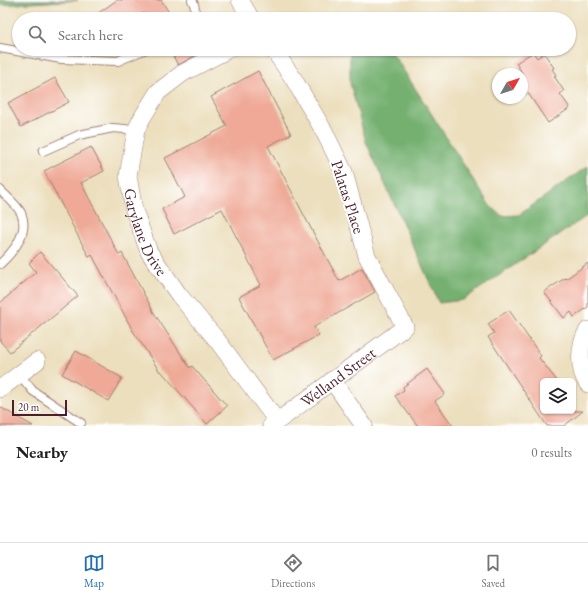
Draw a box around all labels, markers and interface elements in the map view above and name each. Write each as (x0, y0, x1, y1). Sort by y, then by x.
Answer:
search box (12, 12, 576, 56)
icon: search (26, 23, 48, 45)
text: Search here (58, 25, 123, 44)
north arrow (492, 68, 528, 104)
street label: Palatas Place (326, 158, 370, 236)
street label: Garylane Drive (120, 187, 173, 280)
street label: Welland Street (296, 342, 380, 411)
map controls (540, 378, 576, 414)
button: layers (540, 378, 576, 414)
scale bar (12, 398, 67, 417)
text: 20 m (18, 400, 39, 414)
text: Nearby (16, 441, 68, 463)
text: 0 results (531, 444, 572, 461)
tab: Map (83, 552, 105, 590)
tab: Directions (271, 552, 315, 590)
tab: Saved (481, 552, 505, 590)

